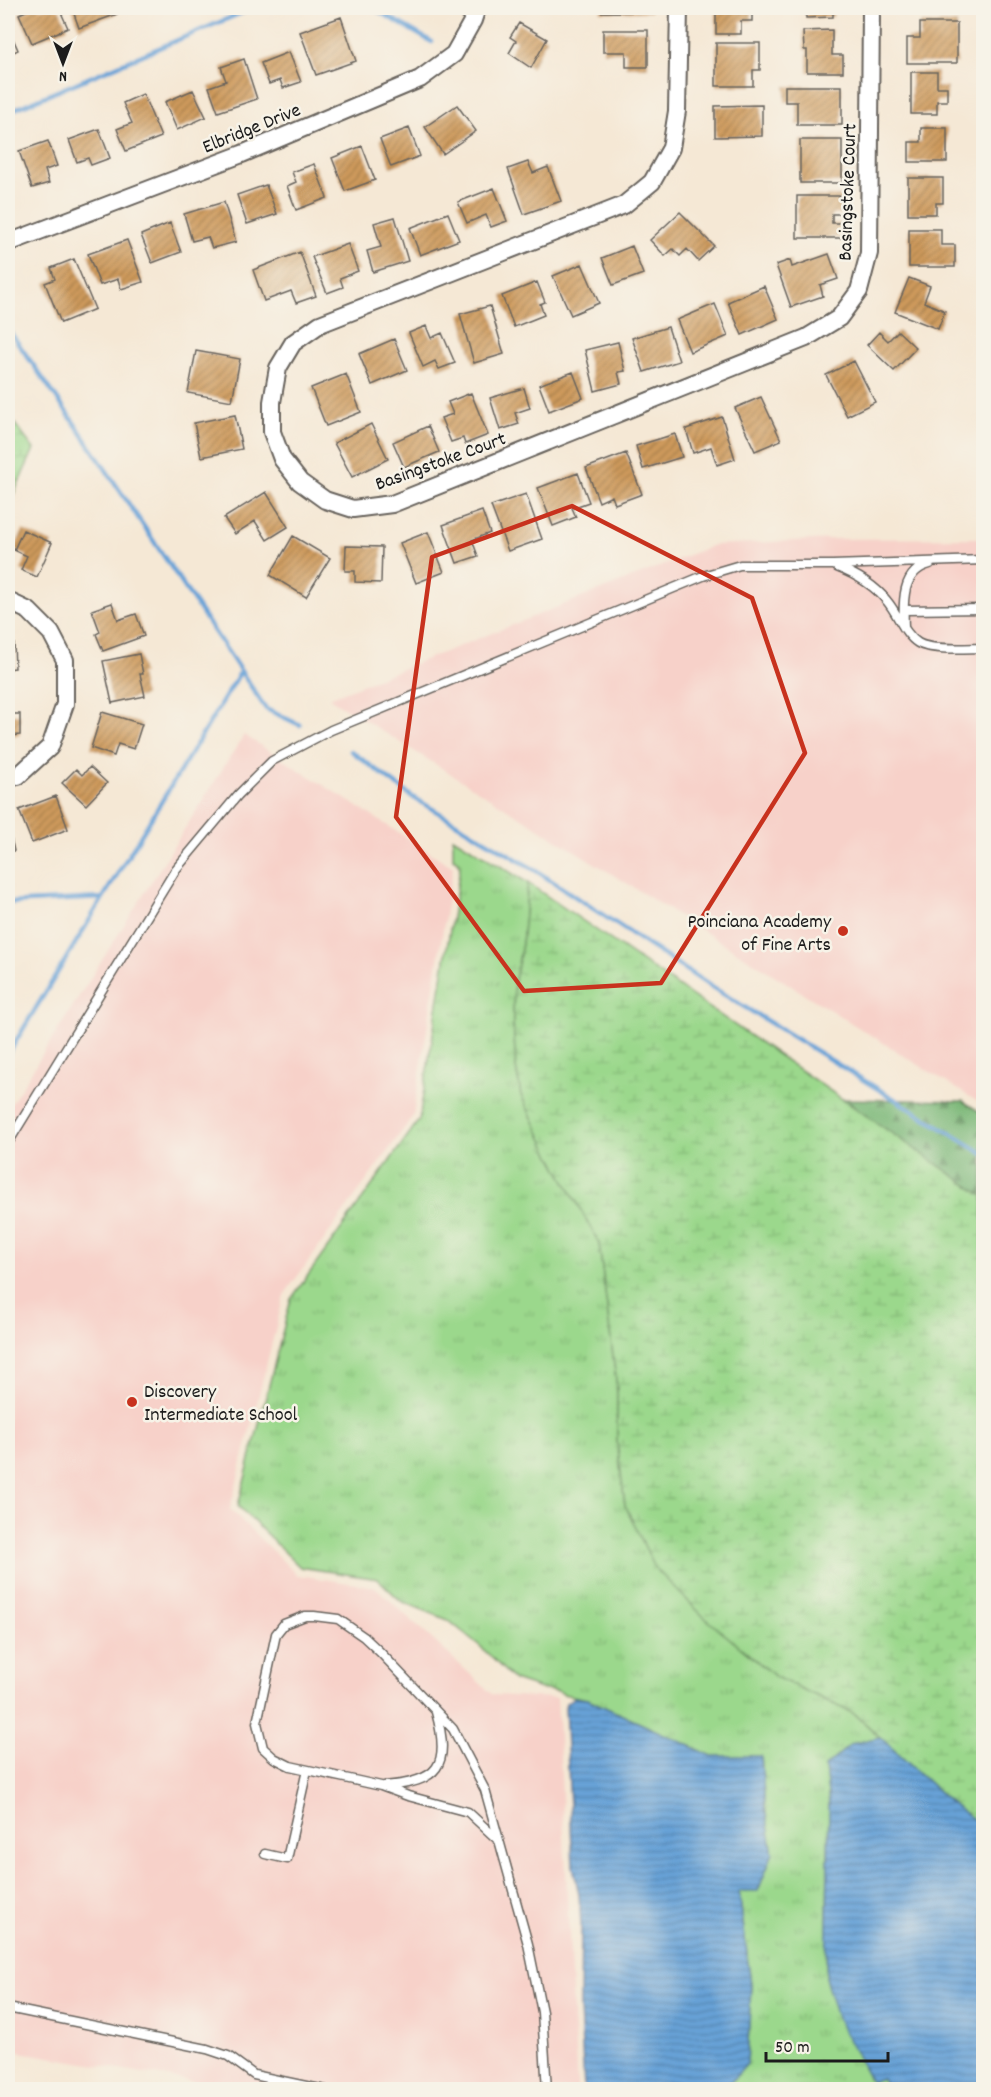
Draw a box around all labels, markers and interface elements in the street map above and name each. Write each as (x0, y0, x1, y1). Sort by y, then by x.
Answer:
north arrow (33, 33, 93, 93)
text: N (59, 64, 67, 87)
street label: Elbridge Drive (199, 97, 306, 162)
street label: Basingstoke Court (833, 123, 865, 261)
street label: Basingstoke Court (372, 426, 510, 499)
place label: Poinciana Academy of Fine Arts (687, 909, 832, 960)
marker: Poinciana Academy of Fine Arts (836, 924, 850, 938)
place label: Discovery Intermediate School (144, 1379, 298, 1430)
marker: Discovery Intermediate School (125, 1395, 139, 1409)
scale bar (766, 2025, 888, 2063)
text: 50 m (775, 2036, 810, 2061)

